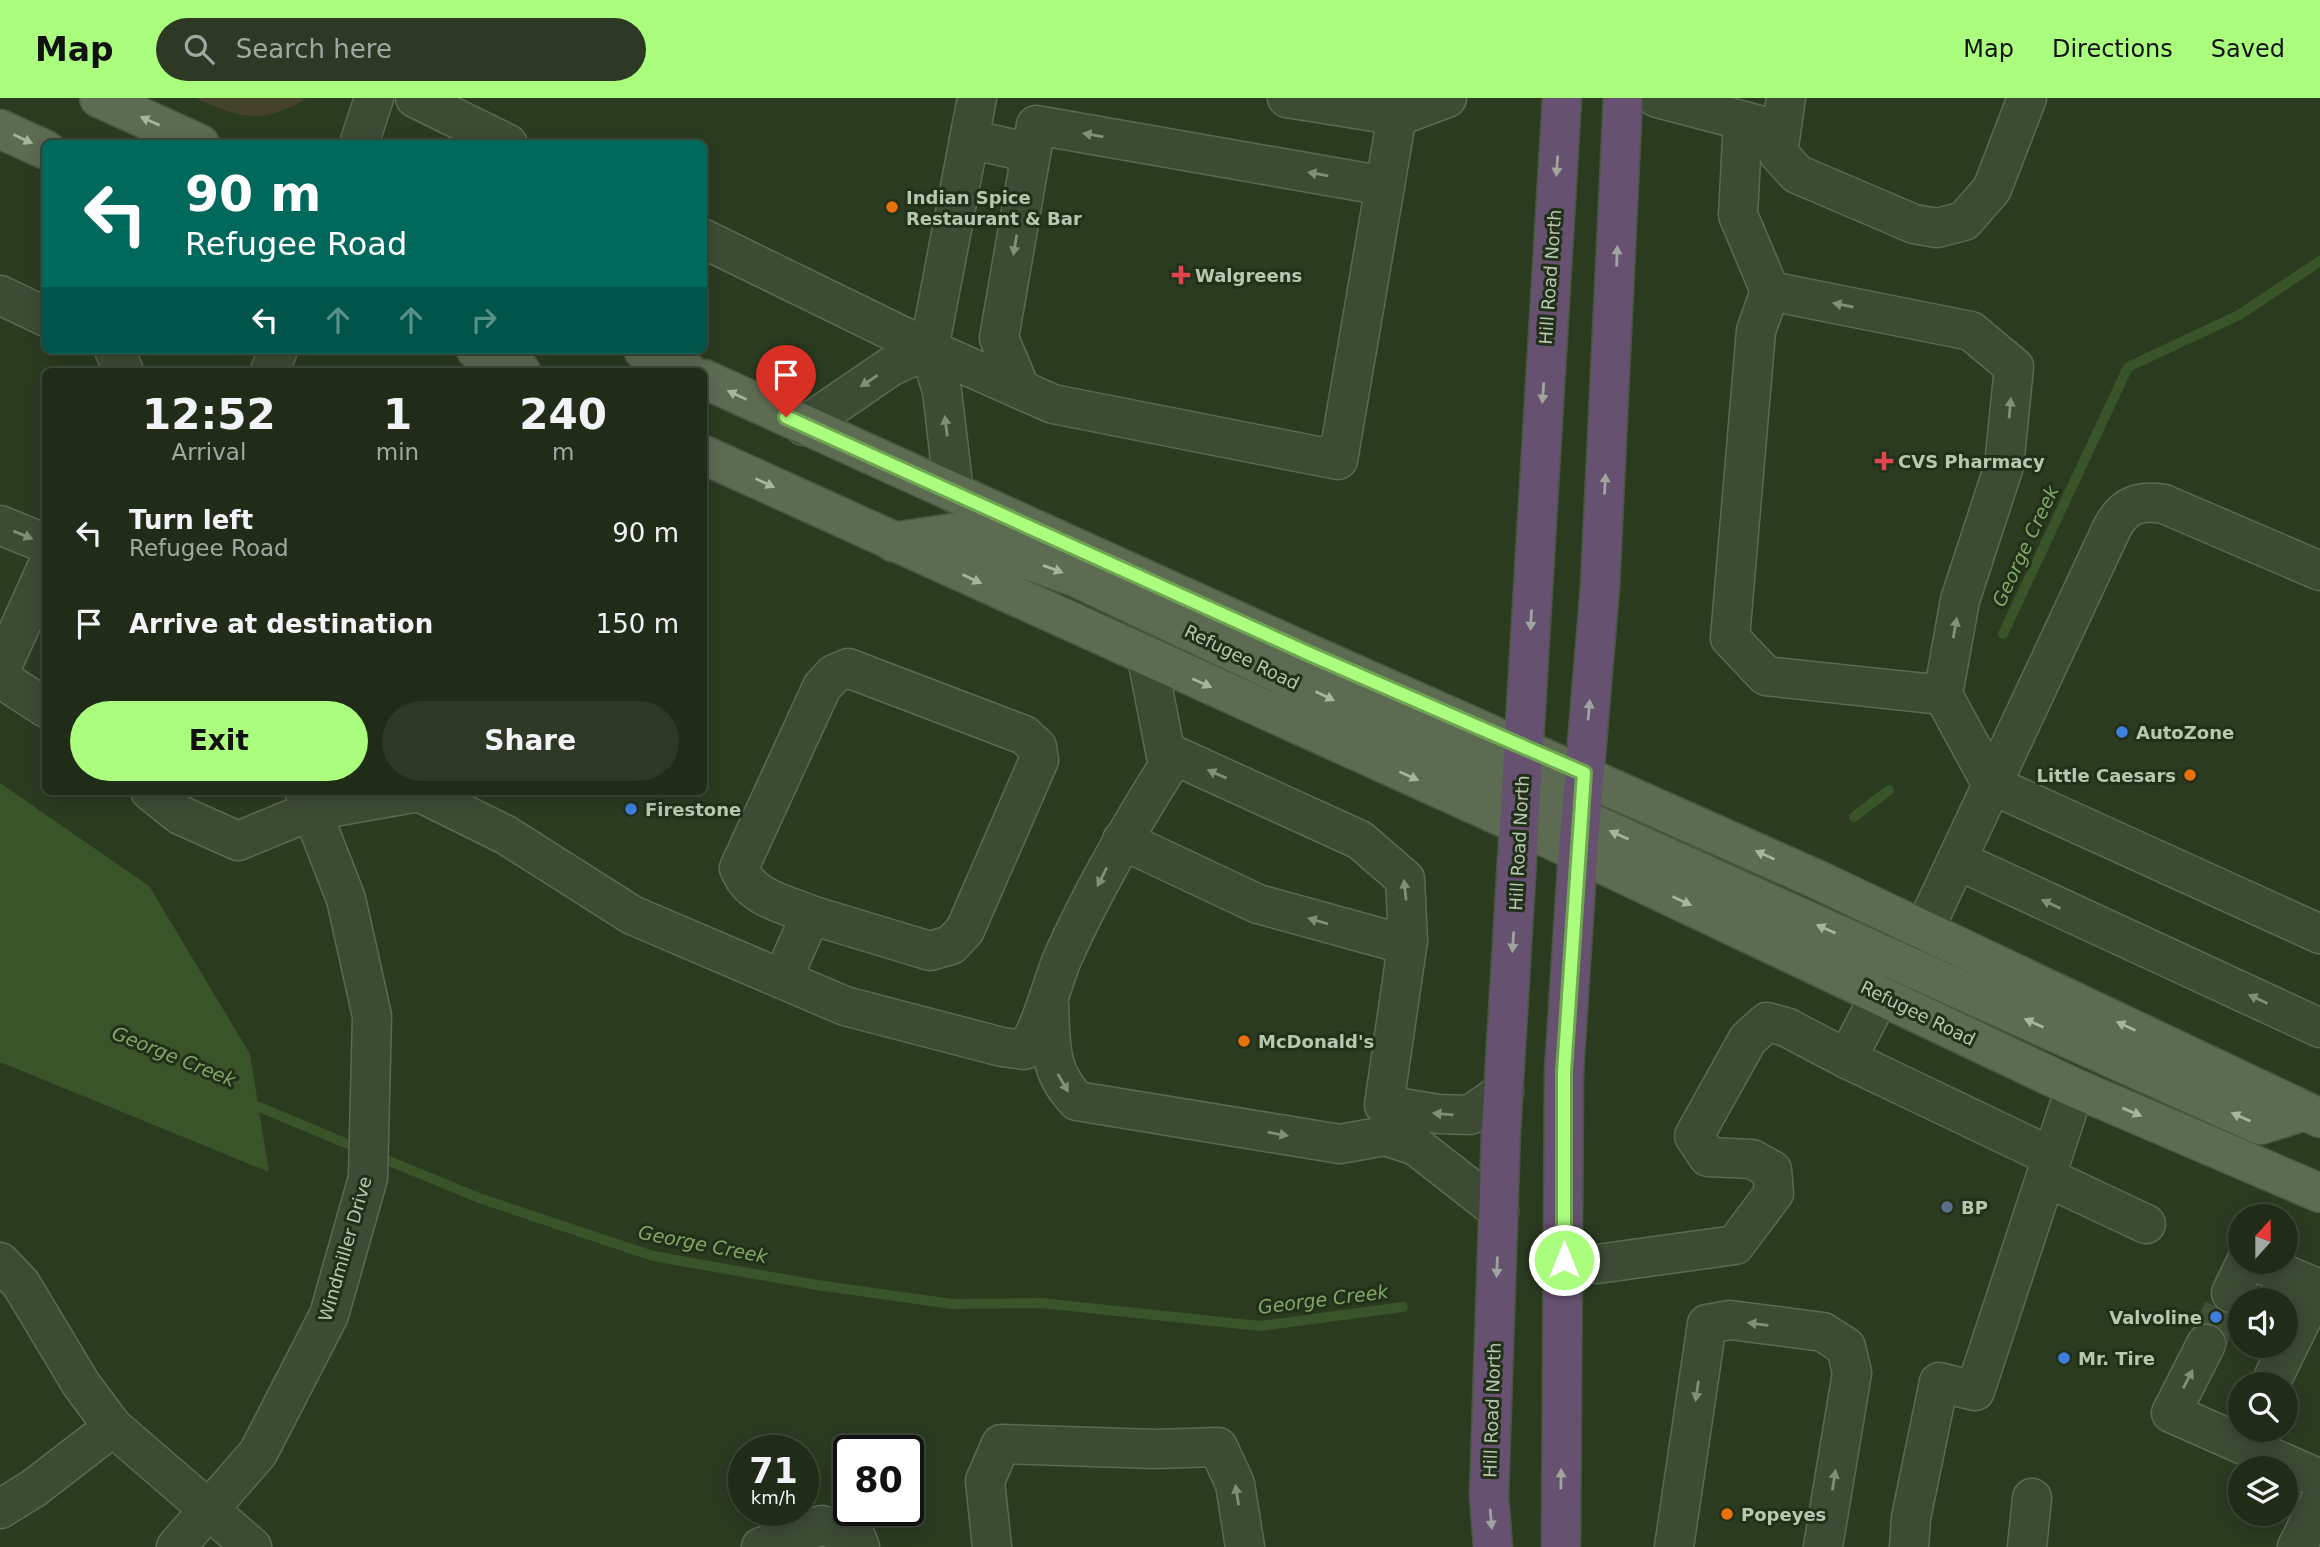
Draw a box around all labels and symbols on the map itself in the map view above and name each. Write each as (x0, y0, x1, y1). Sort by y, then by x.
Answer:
one-way arrow (140, 115, 160, 127)
one-way arrow (1082, 129, 1104, 140)
one-way arrow (13, 134, 33, 145)
one-way arrow (1552, 155, 1563, 177)
one-way arrow (1306, 168, 1328, 179)
place label: Indian Spice Restaurant & Bar (906, 187, 1082, 229)
marker: Indian Spice Restaurant & Bar (884, 199, 900, 215)
street label: Hill Road North (1535, 209, 1565, 345)
one-way arrow (1009, 234, 1020, 256)
one-way arrow (1611, 245, 1623, 267)
place label: Walgreens (1195, 265, 1302, 286)
marker: Walgreens (1173, 267, 1189, 283)
one-way arrow (1832, 300, 1854, 311)
pin (756, 345, 816, 417)
one-way arrow (860, 374, 878, 388)
one-way arrow (1538, 382, 1549, 404)
one-way arrow (727, 389, 747, 401)
one-way arrow (2005, 397, 2016, 419)
one-way arrow (940, 415, 951, 437)
place label: CVS Pharmacy (1898, 451, 2045, 472)
marker: CVS Pharmacy (1876, 453, 1892, 469)
one-way arrow (1600, 472, 1611, 494)
one-way arrow (755, 478, 776, 489)
water label: George Creek (1987, 481, 2063, 610)
one-way arrow (12, 529, 33, 540)
one-way arrow (1042, 564, 1063, 575)
one-way arrow (962, 573, 982, 585)
one-way arrow (1526, 610, 1537, 632)
one-way arrow (1950, 617, 1961, 639)
street label: Refugee Road (1181, 620, 1303, 694)
one-way arrow (1191, 678, 1212, 689)
one-way arrow (1315, 691, 1335, 702)
one-way arrow (1584, 699, 1595, 721)
place label: AutoZone (2136, 722, 2234, 743)
marker: AutoZone (2114, 724, 2130, 740)
place label: Little Caesars (2036, 765, 2176, 786)
marker: Little Caesars (2182, 767, 2198, 783)
one-way arrow (1207, 769, 1228, 780)
one-way arrow (1399, 770, 1419, 782)
street label: Hill Road North (1505, 775, 1533, 911)
place label: Firestone (645, 799, 741, 820)
marker: Firestone (623, 801, 639, 817)
one-way arrow (1609, 829, 1629, 841)
one-way arrow (1755, 849, 1775, 861)
one-way arrow (1097, 867, 1108, 887)
one-way arrow (1399, 879, 1410, 901)
one-way arrow (1672, 895, 1692, 907)
one-way arrow (2041, 898, 2062, 909)
one-way arrow (1307, 916, 1328, 926)
one-way arrow (1816, 923, 1837, 934)
one-way arrow (1507, 931, 1518, 953)
street label: Refugee Road (1857, 976, 1979, 1050)
one-way arrow (2248, 993, 2268, 1005)
one-way arrow (2024, 1017, 2044, 1029)
one-way arrow (2116, 1020, 2136, 1032)
water label: George Creek (109, 1021, 240, 1091)
place label: McDonald's (1258, 1031, 1374, 1052)
marker: McDonald's (1236, 1033, 1252, 1049)
one-way arrow (1056, 1073, 1069, 1093)
one-way arrow (2121, 1107, 2142, 1118)
one-way arrow (1432, 1108, 1454, 1119)
one-way arrow (2231, 1111, 2251, 1123)
one-way arrow (1267, 1129, 1289, 1140)
street label: Windmiller Drive (314, 1174, 376, 1324)
place label: BP (1961, 1197, 1988, 1218)
marker: BP (1939, 1199, 1955, 1215)
north arrow (2228, 1204, 2298, 1274)
water label: George Creek (637, 1221, 770, 1267)
position arrow (1527, 1223, 1601, 1297)
one-way arrow (1491, 1256, 1502, 1278)
water label: George Creek (1257, 1280, 1390, 1318)
place label: Valvoline (2109, 1307, 2202, 1328)
marker: Valvoline (2208, 1309, 2224, 1325)
one-way arrow (1747, 1318, 1769, 1329)
street label: Hill Road North (1479, 1342, 1505, 1478)
place label: Mr. Tire (2078, 1348, 2155, 1369)
marker: Mr. Tire (2056, 1350, 2072, 1366)
one-way arrow (2182, 1368, 2194, 1388)
one-way arrow (1691, 1380, 1702, 1402)
speed limit sign: 80 (833, 1435, 924, 1526)
one-way arrow (1556, 1468, 1567, 1490)
one-way arrow (1829, 1469, 1840, 1491)
one-way arrow (1231, 1484, 1242, 1506)
place label: Popeyes (1741, 1504, 1826, 1525)
marker: Popeyes (1719, 1506, 1735, 1522)
one-way arrow (1486, 1508, 1497, 1530)

